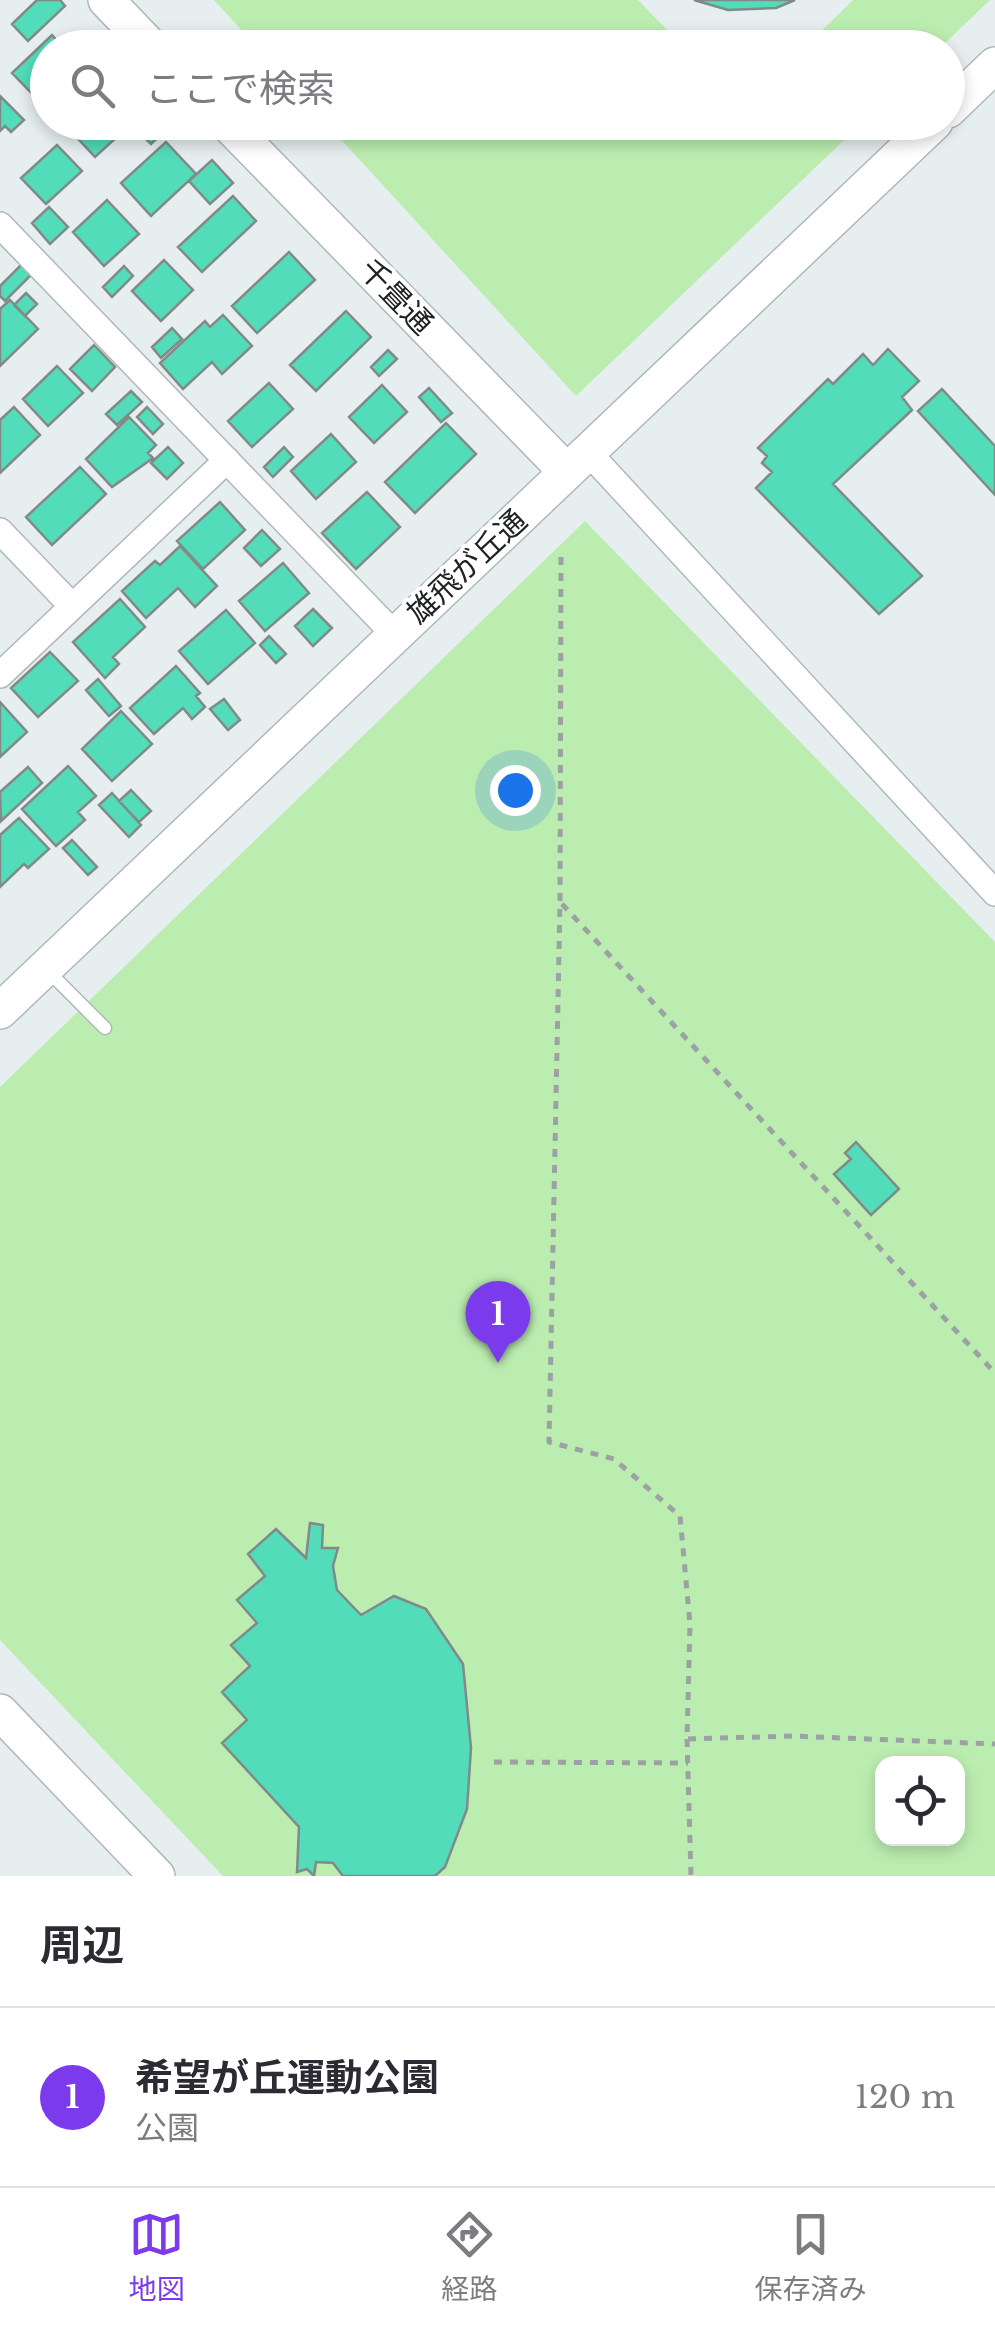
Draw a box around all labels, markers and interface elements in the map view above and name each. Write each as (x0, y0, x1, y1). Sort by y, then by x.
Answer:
search box (30, 30, 965, 140)
icon: search (65, 58, 120, 113)
text: ここで検索 (145, 65, 335, 112)
street label: 千畳通 (352, 251, 441, 342)
street label: 雄飛が丘通 (399, 502, 534, 631)
your location (490, 765, 541, 816)
pin: 1 (466, 1280, 530, 1363)
map controls (875, 1756, 965, 1846)
button: locate (875, 1756, 965, 1846)
text: 周辺 (40, 1919, 124, 1971)
text: 希望が丘運動公園 (135, 2054, 439, 2101)
text: 1 (66, 2077, 79, 2117)
text: 120 m (855, 2077, 955, 2117)
text: 公園 (135, 2108, 199, 2148)
tab: 地図 (128, 2207, 185, 2307)
tab: 経路 (441, 2207, 498, 2307)
tab: 保存済み (754, 2207, 867, 2307)

